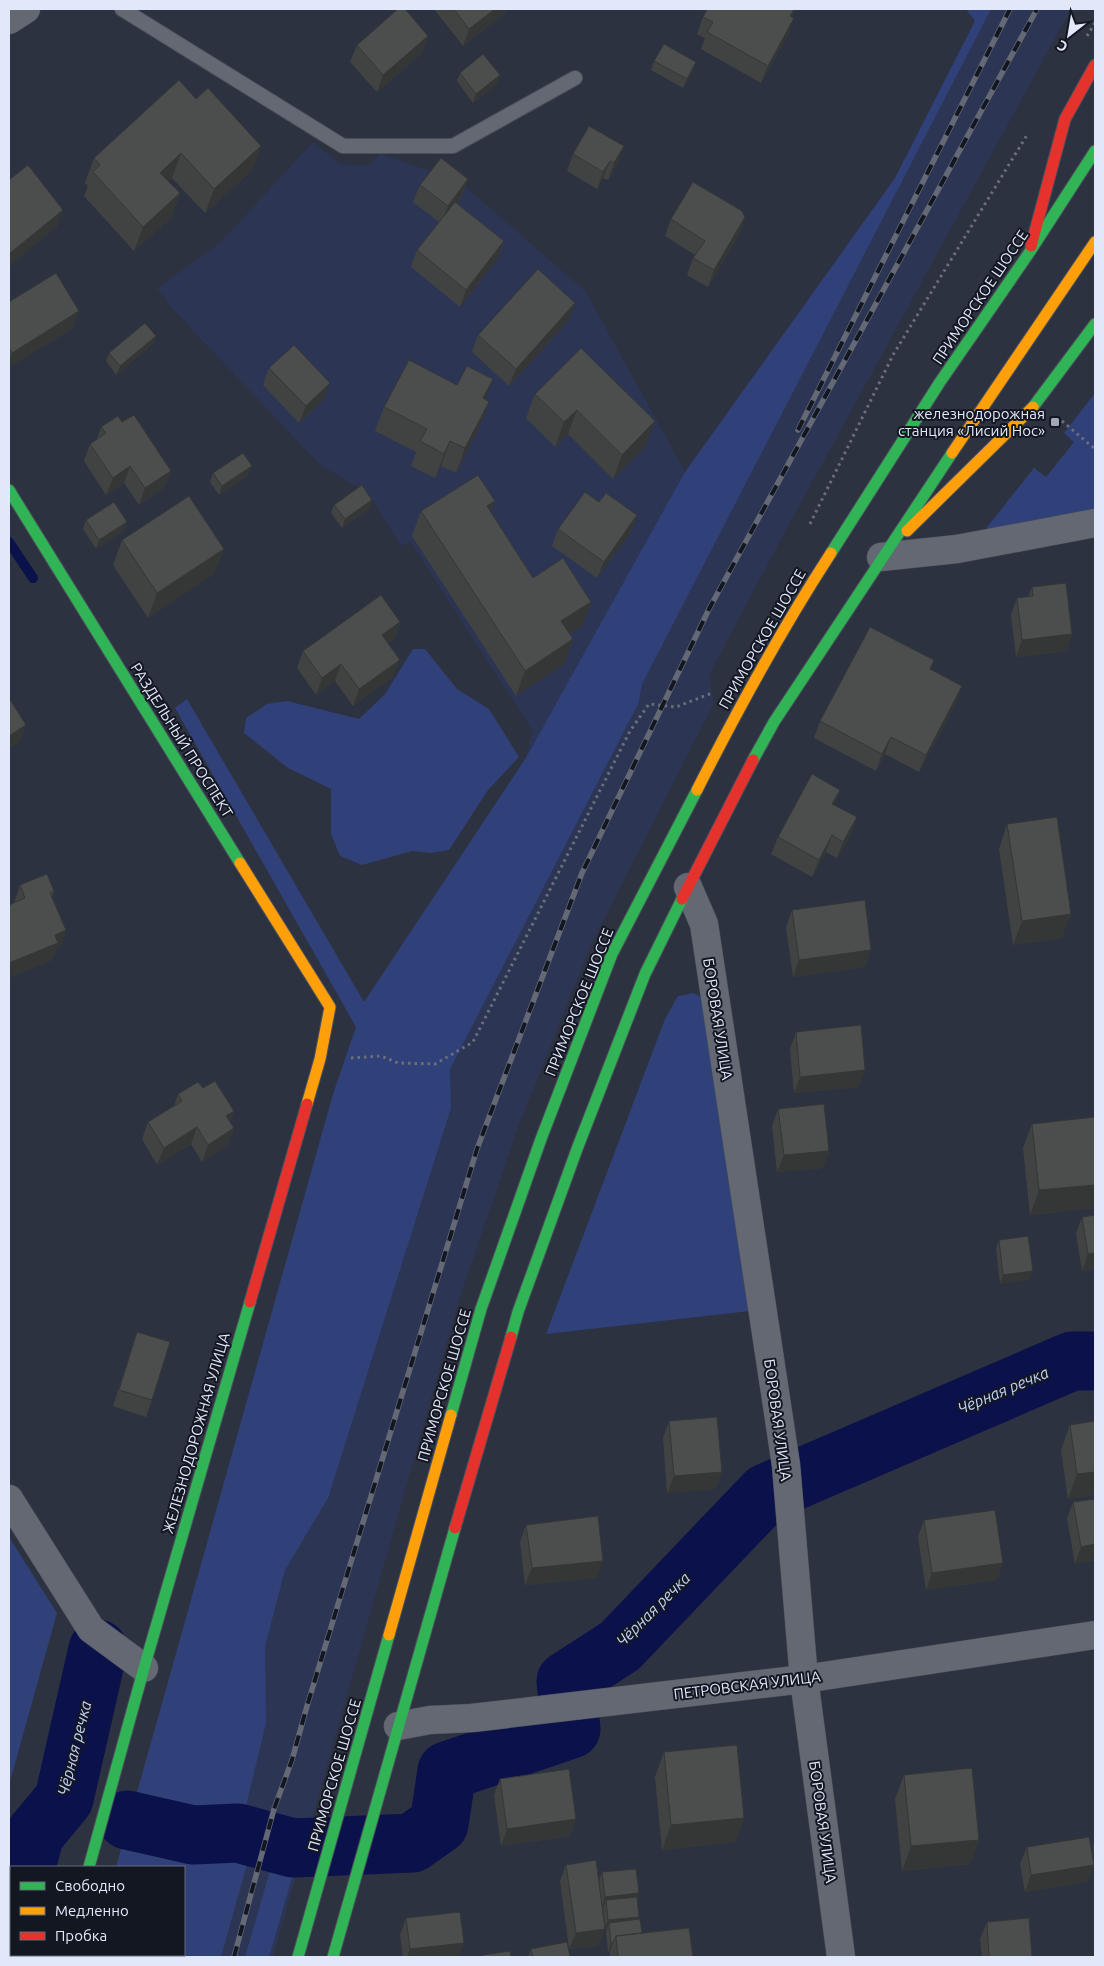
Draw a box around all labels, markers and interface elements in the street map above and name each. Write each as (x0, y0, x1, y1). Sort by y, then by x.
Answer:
north arrow (1044, 10, 1094, 60)
text: С (1054, 37, 1070, 55)
street label: ПРИМОРСКОЕ ШОССЕ (929, 227, 1031, 367)
place label: железнодорожная станция «Лисий Нос» (898, 405, 1045, 439)
marker: железнодорожная станция «Лисий Нос» (1049, 416, 1061, 428)
street label: ПРИМОРСКОЕ ШОССЕ (715, 566, 809, 712)
street label: РАЗДЕЛЬНЫЙ ПРОСПЕКТ (127, 660, 237, 821)
street label: ПРИМОРСКОЕ ШОССЕ (542, 926, 616, 1078)
street label: БОРОВАЯ УЛИЦА (700, 957, 736, 1081)
street label: ПРИМОРСКОЕ ШОССЕ (414, 1307, 474, 1463)
street label: ЖЕЛЕЗНОДОРОЖНАЯ УЛИЦА (159, 1330, 233, 1535)
street label: БОРОВАЯ УЛИЦА (761, 1358, 795, 1482)
water label: Чёрная речка (955, 1363, 1051, 1417)
water label: Чёрная речка (612, 1568, 694, 1650)
street label: ПЕТРОВСКАЯ УЛИЦА (672, 1668, 822, 1702)
street label: ПРИМОРСКОЕ ШОССЕ (304, 1697, 364, 1853)
water label: Чёрная речка (54, 1699, 95, 1797)
street label: БОРОВАЯ УЛИЦА (806, 1760, 840, 1884)
legend (10, 1866, 185, 1956)
text: Свободно (55, 1877, 125, 1894)
text: Медленно (55, 1902, 129, 1919)
text: Пробка (55, 1927, 107, 1944)

